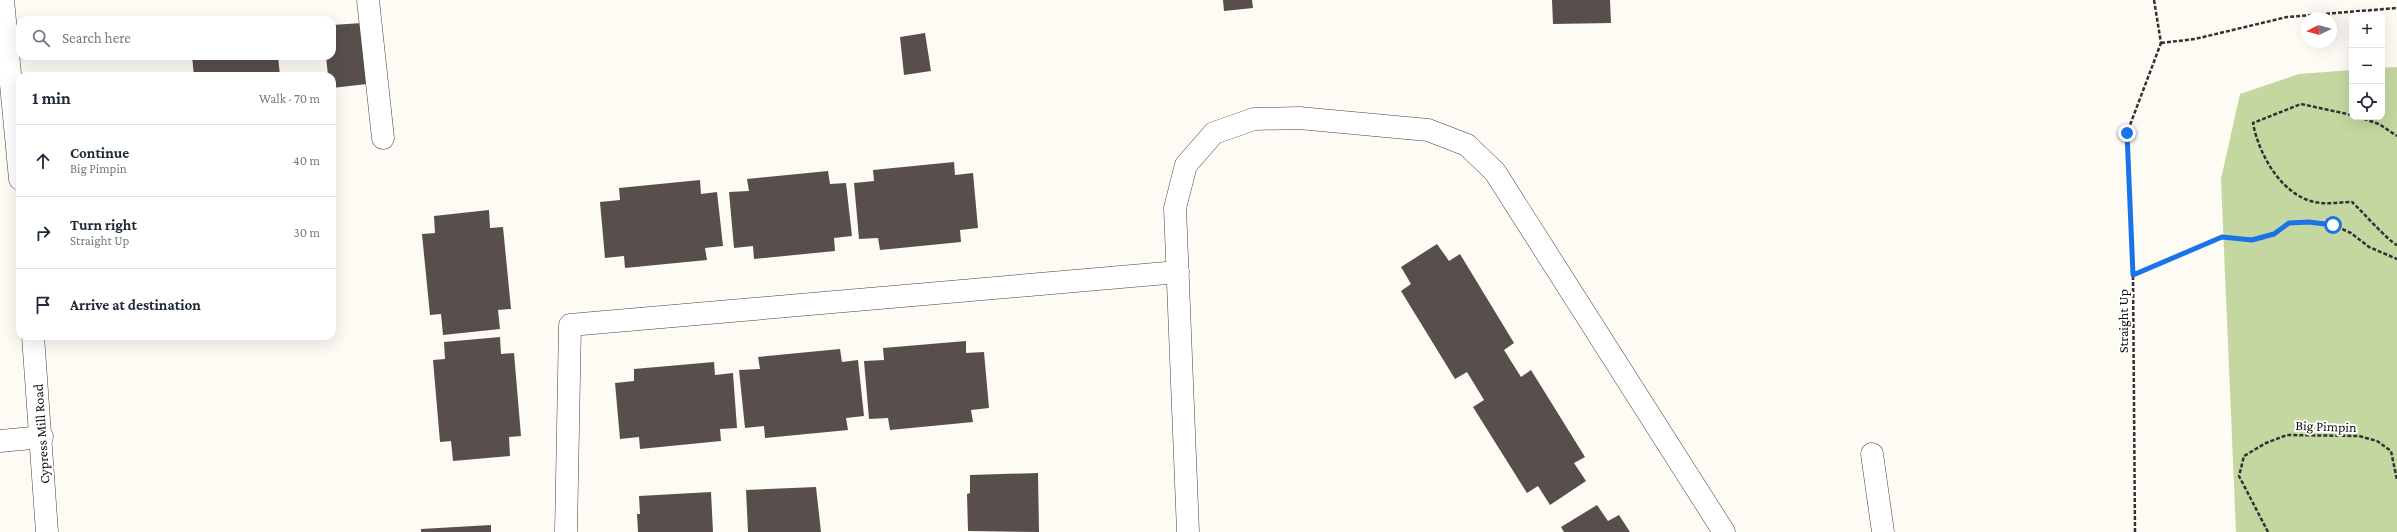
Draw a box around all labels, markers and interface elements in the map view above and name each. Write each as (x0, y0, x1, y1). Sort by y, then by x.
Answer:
north arrow (2301, 12, 2337, 48)
map controls (2349, 12, 2385, 120)
button: + (2349, 12, 2385, 48)
search box (16, 16, 336, 60)
icon: search (30, 27, 52, 49)
text: Search here (62, 30, 131, 46)
button: − (2349, 48, 2385, 84)
button: locate (2349, 84, 2385, 120)
text: 1 min (32, 89, 71, 108)
text: Walk · 70 m (259, 91, 320, 106)
route end (2118, 124, 2136, 142)
text: Continue (70, 145, 129, 161)
icon: ahead (32, 150, 54, 172)
text: 40 m (293, 153, 320, 168)
text: Big Pimpin (70, 161, 127, 176)
route start (2324, 216, 2342, 234)
text: Turn right (70, 217, 137, 233)
icon: right (32, 222, 54, 244)
text: 30 m (294, 225, 320, 240)
text: Straight Up (70, 233, 129, 248)
street label: Straight Up (2115, 289, 2131, 353)
icon: arrive (32, 294, 54, 316)
text: Arrive at destination (70, 297, 201, 313)
street label: Cypress Mill Road (29, 383, 52, 484)
street label: Big Pimpin (2295, 417, 2357, 435)

